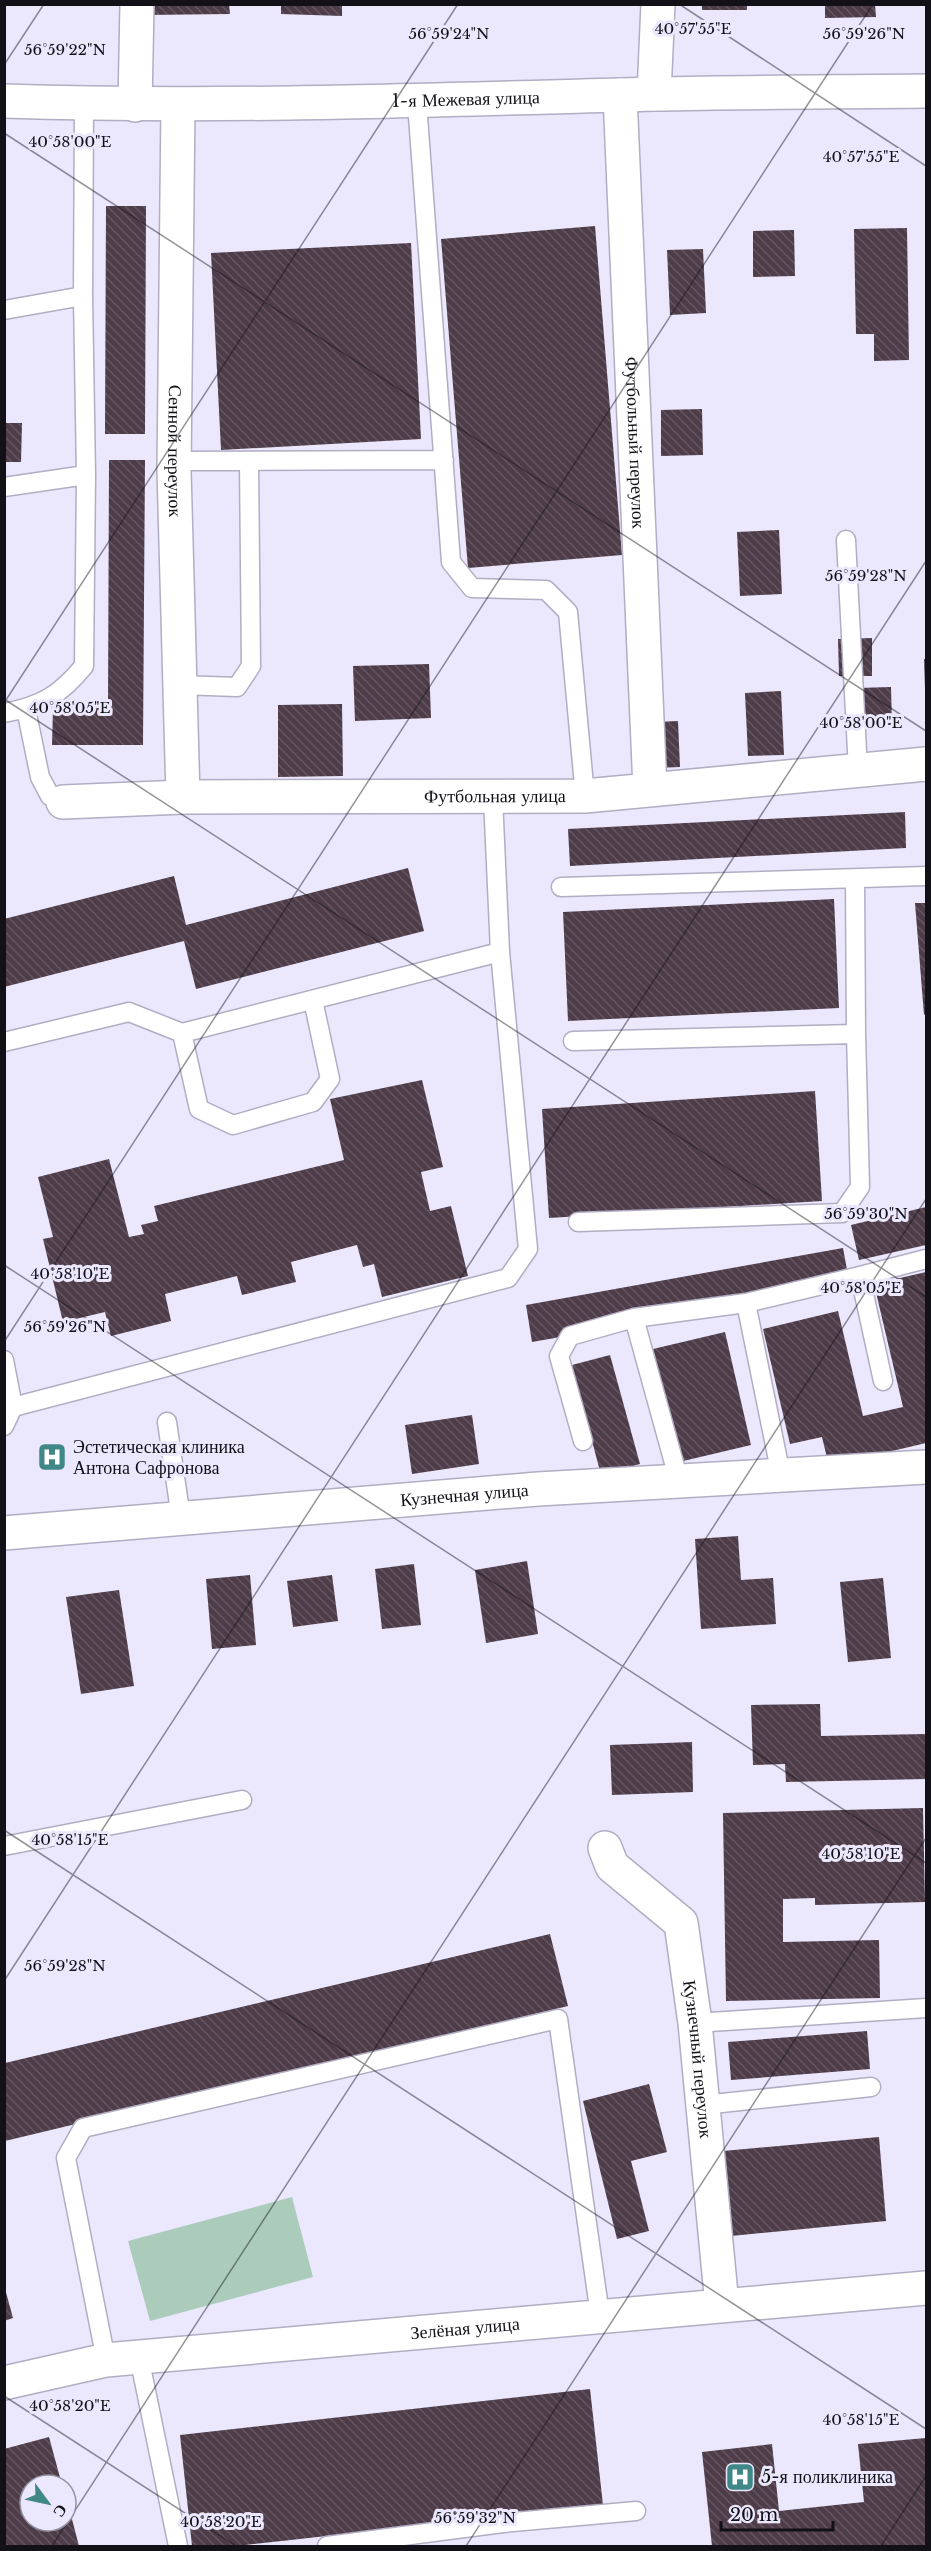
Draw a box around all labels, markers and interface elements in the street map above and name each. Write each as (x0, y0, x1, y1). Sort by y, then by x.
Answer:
text: 40°57'55"E (655, 19, 731, 38)
text: 56°59'24"N (408, 24, 490, 43)
text: 56°59'26"N (823, 24, 905, 43)
text: 56°59'22"N (24, 40, 106, 59)
street label: 1-я Межевая улица (392, 86, 540, 112)
text: 40°58'00"E (28, 132, 112, 151)
text: 40°57'55"E (823, 147, 899, 166)
street label: Футбольный переулок (620, 356, 650, 529)
street label: Сенной переулок (163, 385, 186, 518)
text: 56°59'28"N (825, 566, 907, 585)
text: 40°58'05"E (30, 698, 111, 717)
text: 40°58'00"E (819, 713, 903, 732)
street label: Футбольная улица (424, 785, 566, 807)
text: 56°59'30"N (824, 1204, 908, 1223)
text: 40°58'10"E (31, 1264, 110, 1283)
text: 40°58'05"E (821, 1278, 902, 1297)
text: 56°59'26"N (24, 1317, 106, 1336)
place label: Эстетическая клиника Антона Сафронова (73, 1436, 245, 1479)
hospital icon: Эстетическая клиника Антона Сафронова (36, 1441, 68, 1473)
street label: Кузнечная улица (399, 1479, 529, 1511)
text: 40°58'15"E (32, 1830, 109, 1849)
text: 40°58'10"E (822, 1844, 901, 1863)
text: 56°59'28"N (24, 1956, 106, 1975)
street label: Кузнечный переулок (678, 1979, 717, 2139)
street label: Зелёная улица (410, 2313, 521, 2344)
text: 40°58'20"E (29, 2396, 111, 2415)
text: 40°58'15"E (823, 2410, 900, 2429)
hospital icon: 5-я поликлиника (724, 2461, 756, 2493)
place label: 5-я поликлиника (761, 2466, 893, 2488)
north arrow (18, 2473, 78, 2533)
scale bar (721, 2494, 834, 2532)
text: С (49, 2501, 72, 2521)
text: 20 m (730, 2504, 778, 2526)
text: 56°59'32"N (434, 2508, 516, 2527)
text: 40°58'20"E (180, 2512, 262, 2531)

